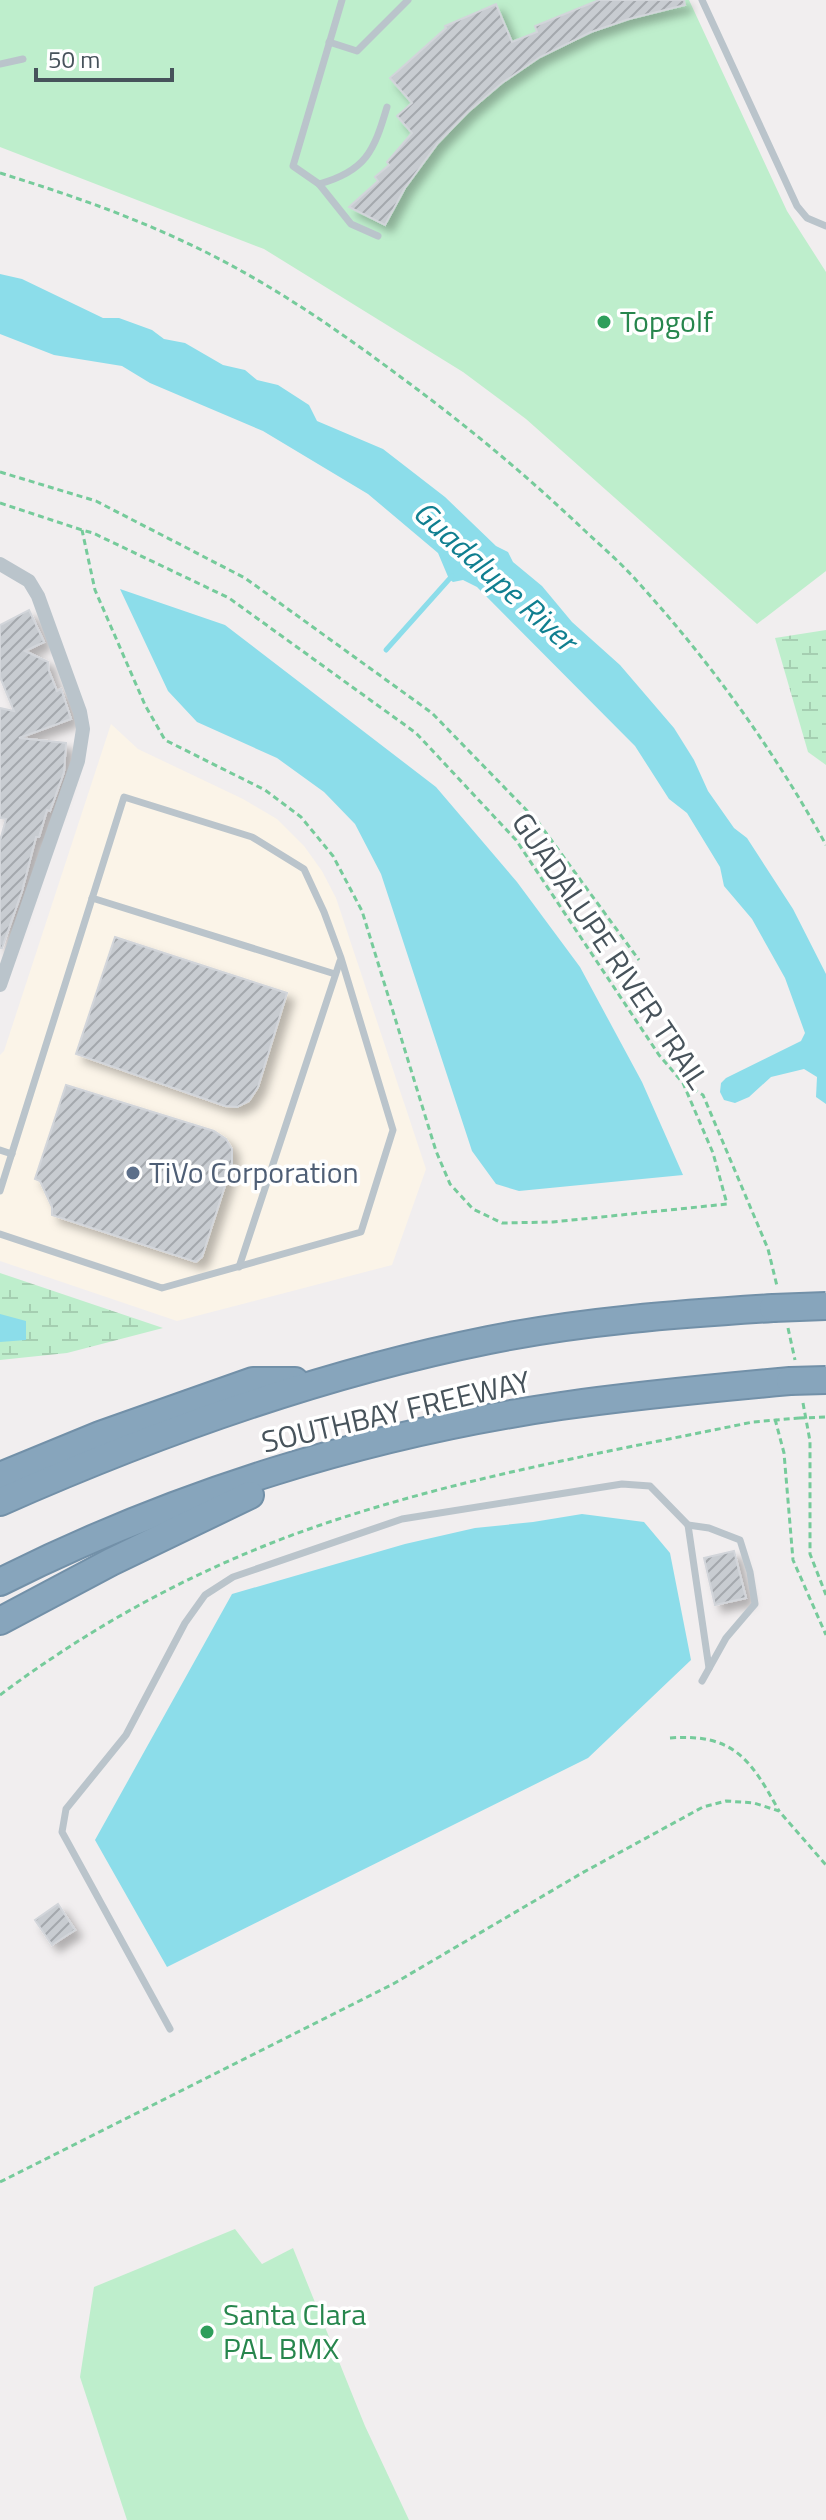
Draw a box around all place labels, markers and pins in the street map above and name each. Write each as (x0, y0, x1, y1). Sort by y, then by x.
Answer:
place label: Topgolf (620, 298, 713, 344)
marker: Topgolf (595, 313, 613, 331)
place label: TiVo Corporation (149, 1149, 359, 1195)
marker: TiVo Corporation (124, 1164, 142, 1182)
place label: Santa Clara PAL BMX (223, 2291, 366, 2371)
marker: Santa Clara PAL BMX (198, 2323, 216, 2341)

